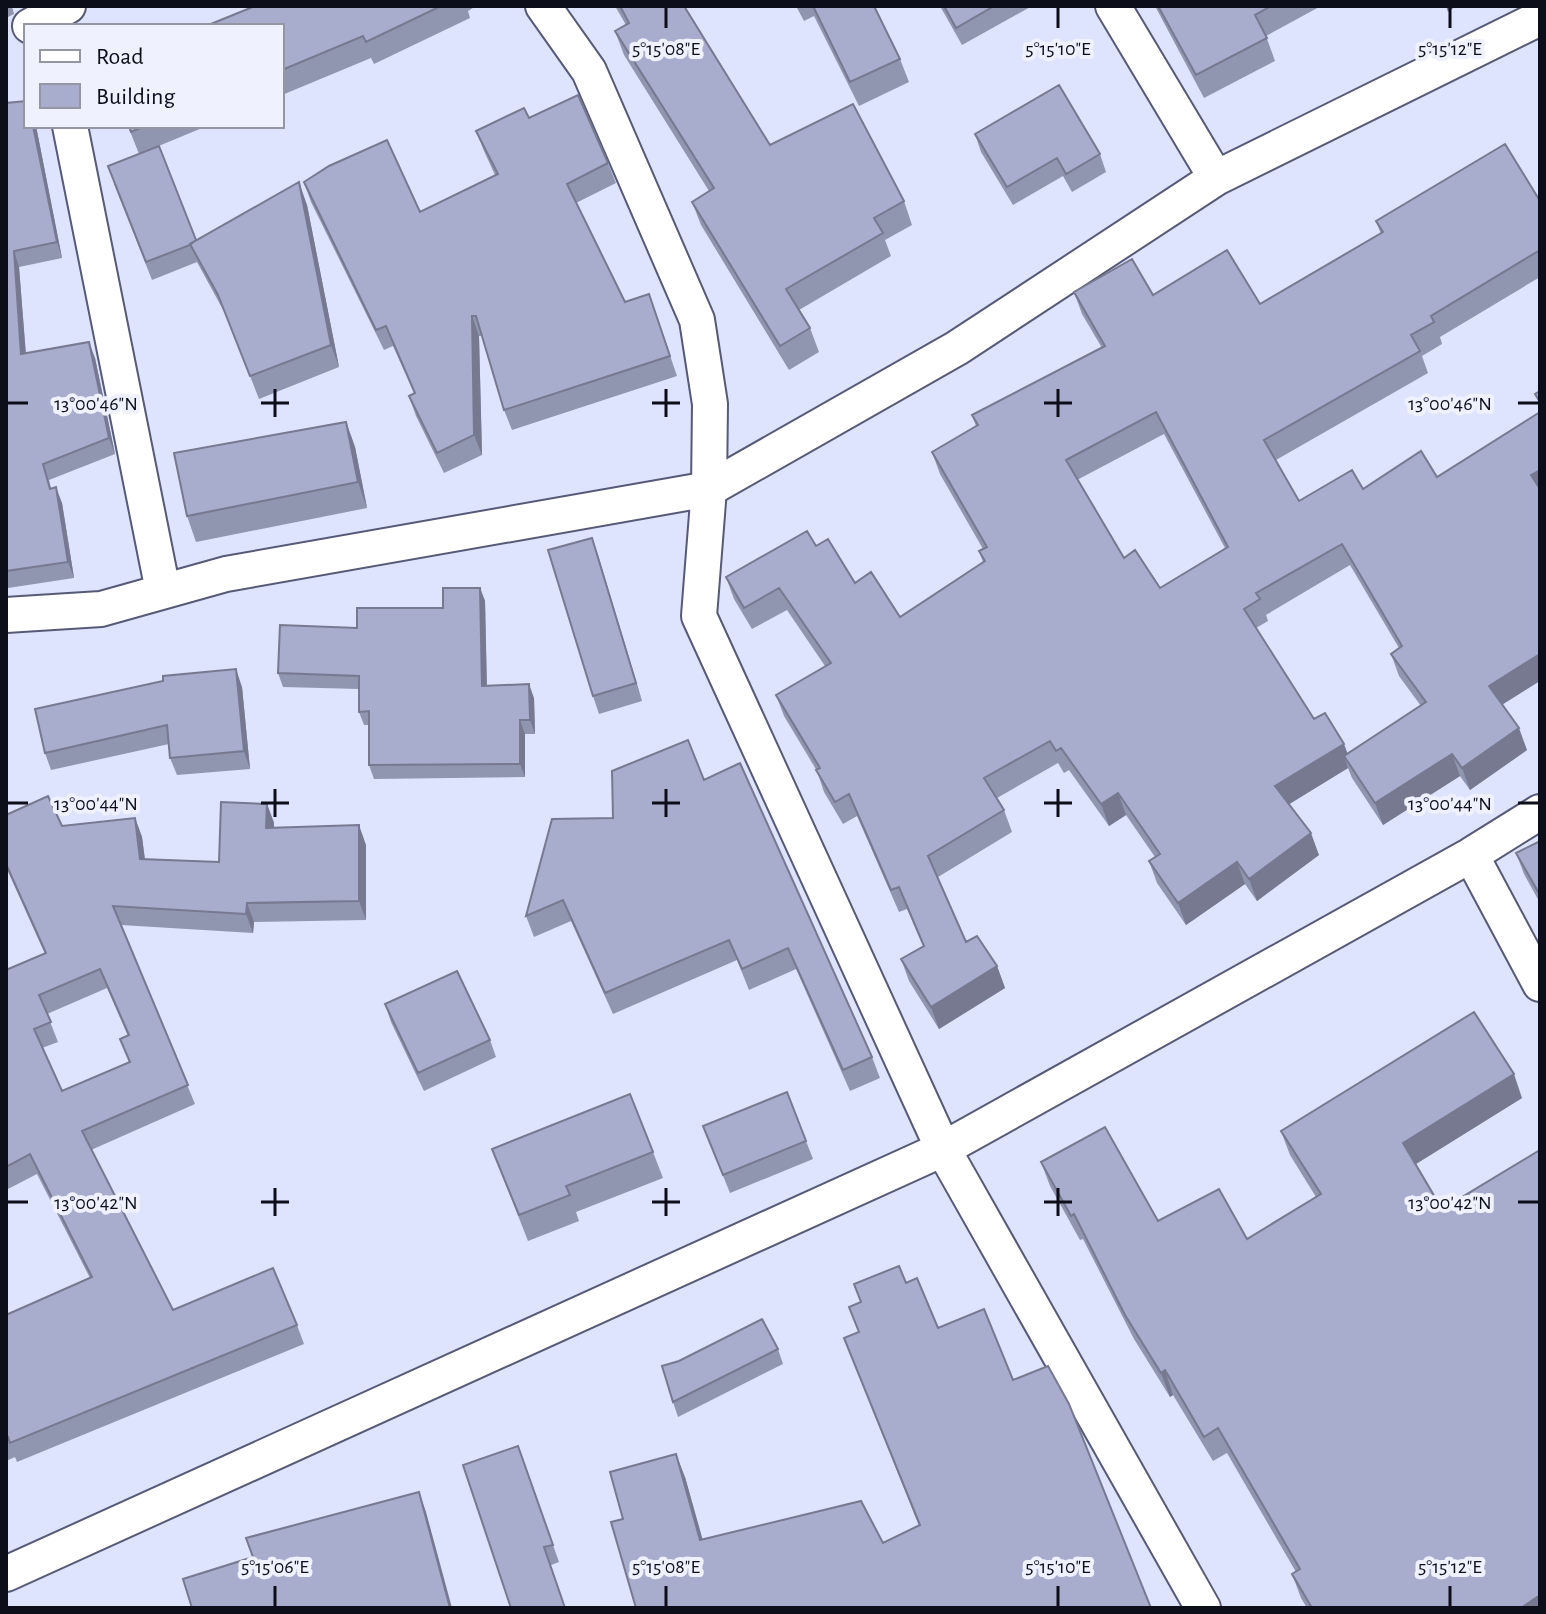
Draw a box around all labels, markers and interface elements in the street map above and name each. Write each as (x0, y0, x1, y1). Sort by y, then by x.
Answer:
legend (24, 24, 284, 128)
text: 5°15'08"E (632, 39, 700, 59)
text: 5°15'10"E (1025, 39, 1091, 59)
text: 5°15'12"E (1418, 39, 1482, 59)
text: Road (96, 45, 144, 69)
text: Building (96, 85, 175, 109)
text: 13°00'46"N (54, 394, 138, 414)
text: 13°00'46"N (1408, 394, 1492, 414)
text: 13°00'44"N (54, 794, 138, 814)
text: 13°00'44"N (1408, 794, 1492, 814)
text: 13°00'42"N (54, 1193, 138, 1213)
text: 13°00'42"N (1408, 1193, 1492, 1213)
text: 5°15'06"E (241, 1557, 309, 1577)
text: 5°15'08"E (632, 1557, 700, 1577)
text: 5°15'10"E (1025, 1557, 1091, 1577)
text: 5°15'12"E (1418, 1557, 1482, 1577)

